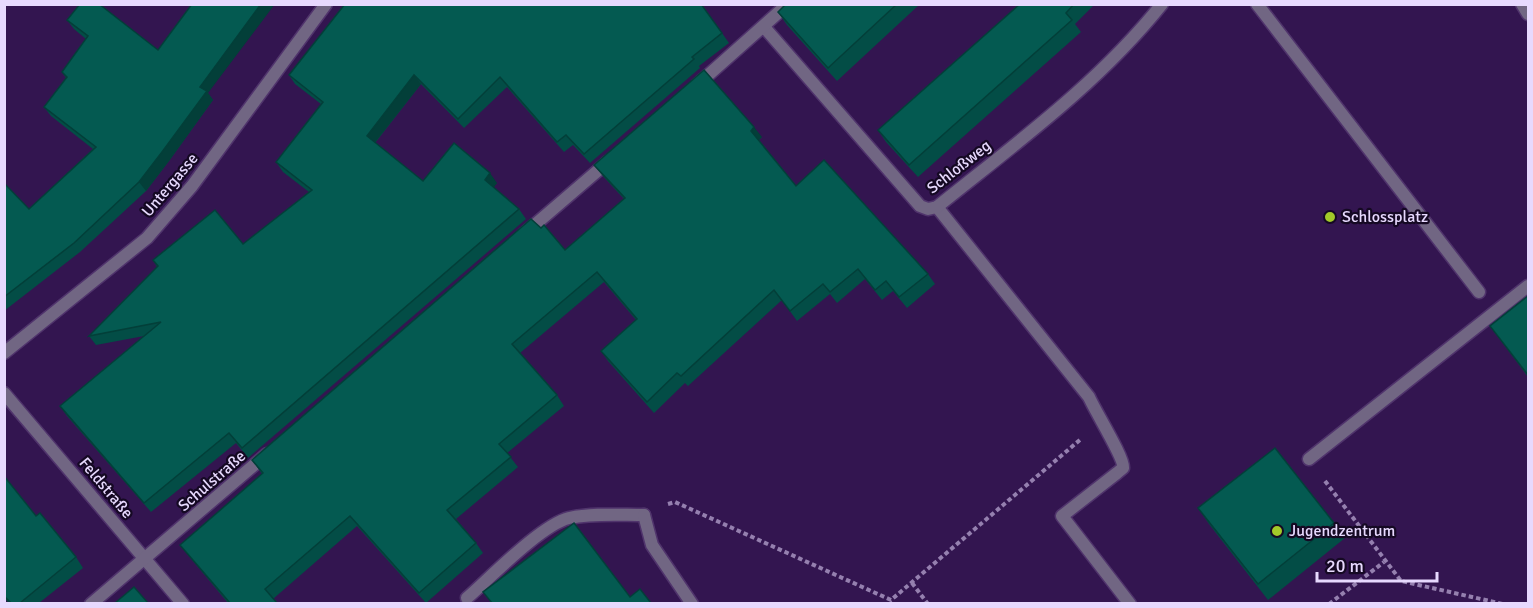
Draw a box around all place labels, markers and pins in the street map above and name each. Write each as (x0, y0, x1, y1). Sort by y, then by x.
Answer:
place label: Schlossplatz (1342, 207, 1428, 227)
marker: Schlossplatz (1323, 210, 1337, 224)
place label: Jugendzentrum (1289, 521, 1395, 541)
marker: Jugendzentrum (1270, 524, 1284, 538)

